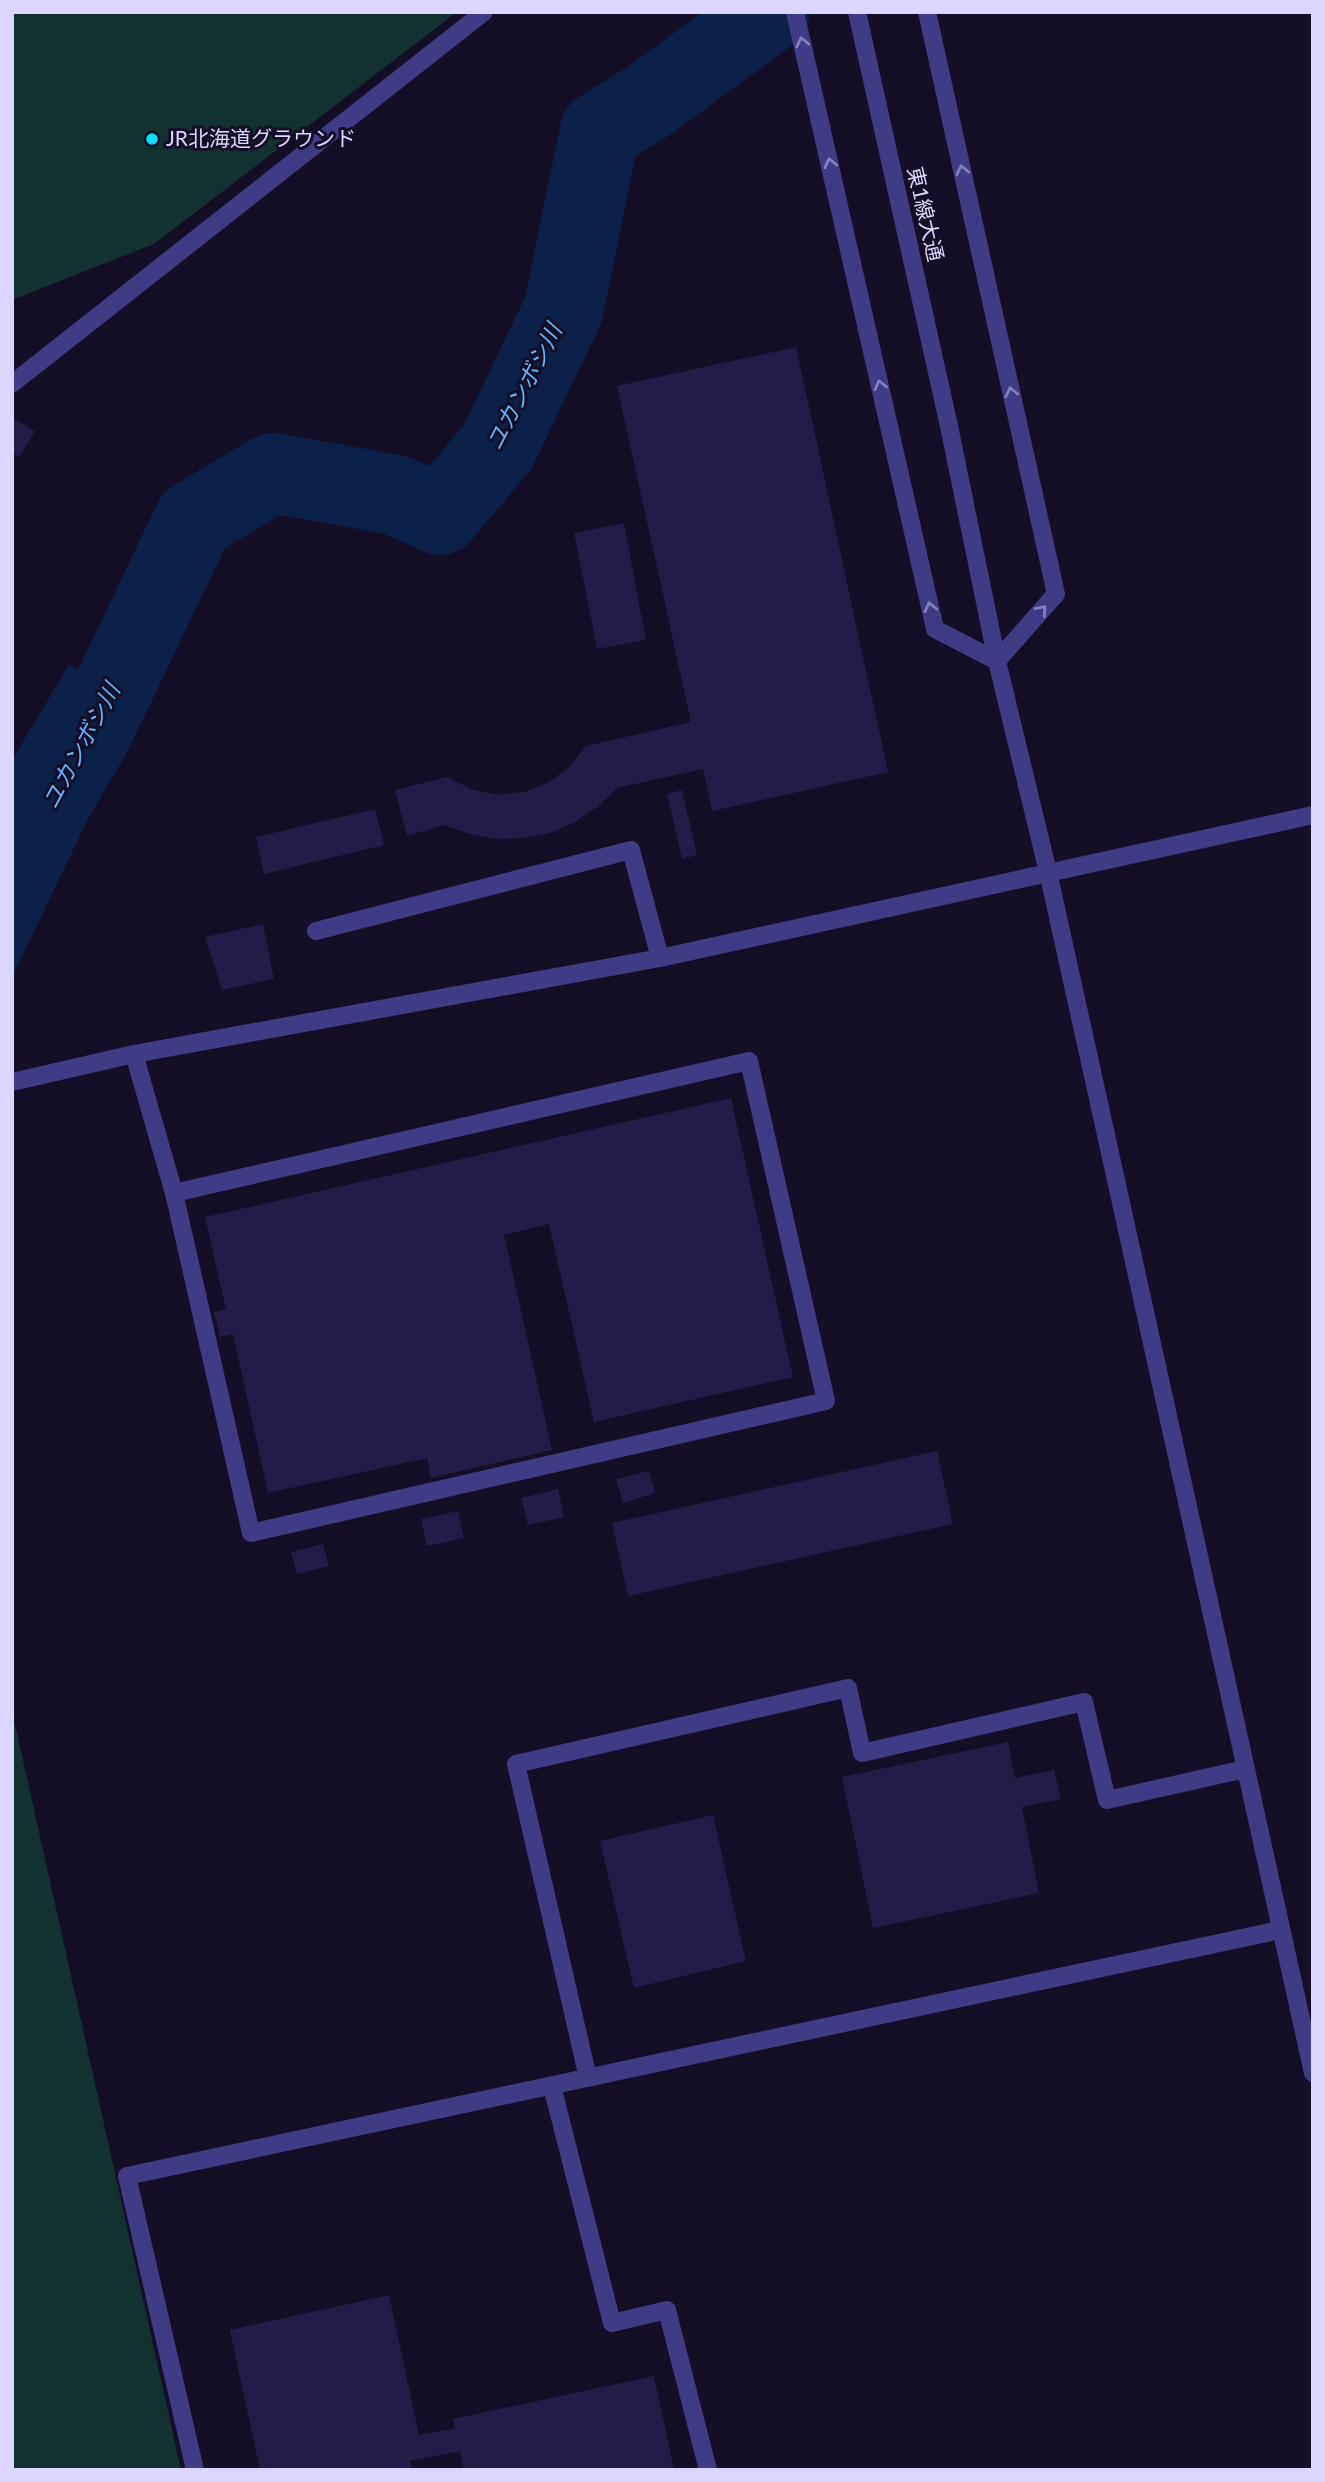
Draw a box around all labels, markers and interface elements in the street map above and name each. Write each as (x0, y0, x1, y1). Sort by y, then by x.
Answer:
one-way arrow (796, 36, 810, 48)
place label: JR北海道グラウンド (166, 125, 356, 150)
marker: JR北海道グラウンド (144, 131, 160, 147)
one-way arrow (823, 157, 838, 169)
street label: 東1線大通 (903, 164, 949, 263)
one-way arrow (955, 164, 970, 176)
water label: ユカンボシ川 (479, 316, 568, 454)
one-way arrow (873, 379, 888, 391)
one-way arrow (1005, 386, 1019, 398)
one-way arrow (924, 601, 938, 613)
one-way arrow (1034, 605, 1046, 618)
water label: ユカンボシ川 (35, 675, 126, 813)

